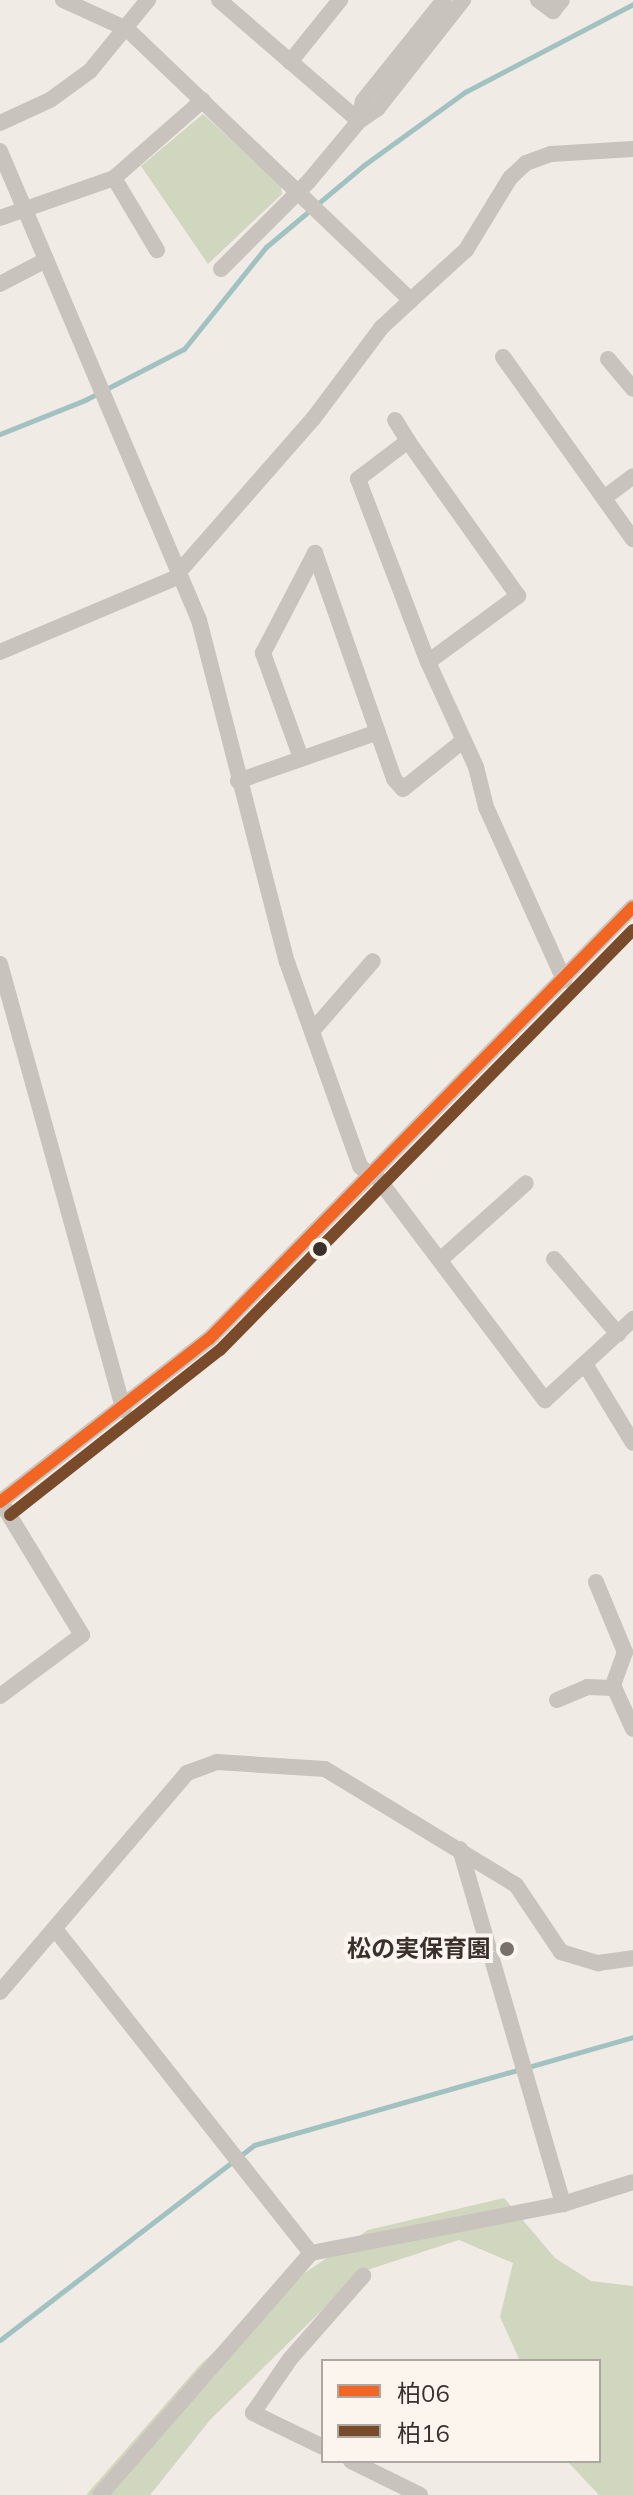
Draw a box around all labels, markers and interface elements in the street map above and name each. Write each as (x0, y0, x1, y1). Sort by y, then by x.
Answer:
unlabelled marker (312, 1241, 328, 1257)
place label: 松の実保育園 (347, 1935, 491, 1963)
marker: 松の実保育園 (498, 1940, 516, 1958)
legend (321, 2359, 601, 2463)
text: 柏06 (397, 2378, 450, 2408)
text: 柏16 (397, 2418, 450, 2448)

